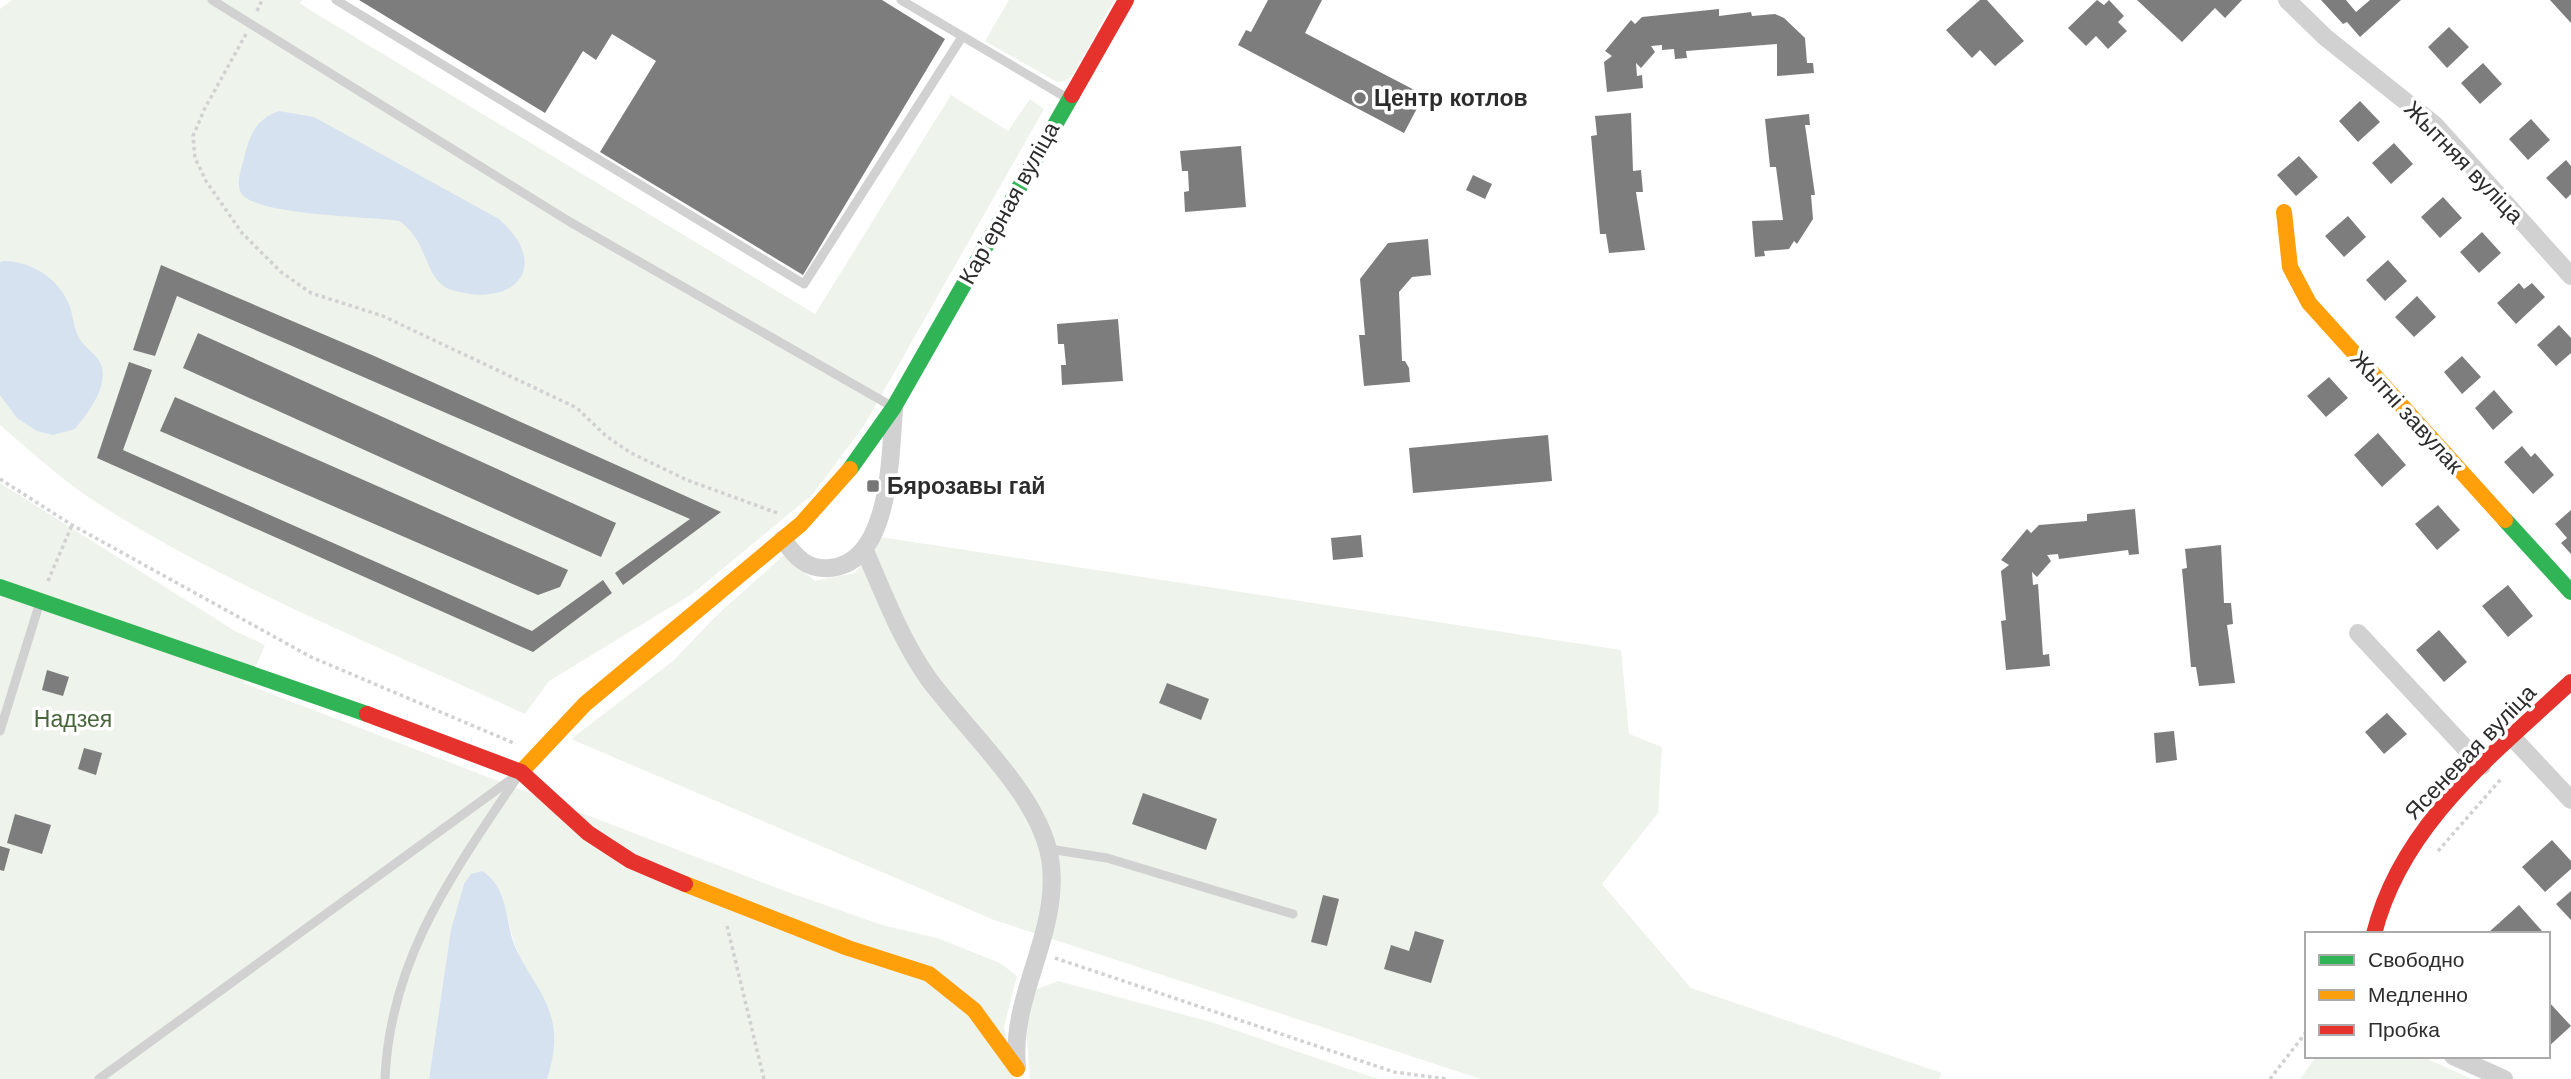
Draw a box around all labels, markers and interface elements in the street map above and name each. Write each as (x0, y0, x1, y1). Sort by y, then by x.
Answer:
place label: Центр котлов (1374, 85, 1528, 111)
marker: Центр котлов (1352, 90, 1368, 106)
street label: Жытняя вуліца (2399, 96, 2529, 229)
street label: Карʼерная вуліца (954, 117, 1064, 289)
street label: Жытні завулак (2346, 346, 2469, 479)
place label: Бярозавы гай (887, 473, 1045, 499)
marker: Бярозавы гай (865, 478, 881, 494)
street label: Ясеневая вуліца (2399, 679, 2541, 825)
park label: Надзея (34, 706, 112, 732)
legend (2305, 932, 2550, 1058)
text: Свободно (2368, 948, 2465, 971)
text: Медленно (2368, 983, 2468, 1006)
text: Пробка (2368, 1018, 2440, 1041)

